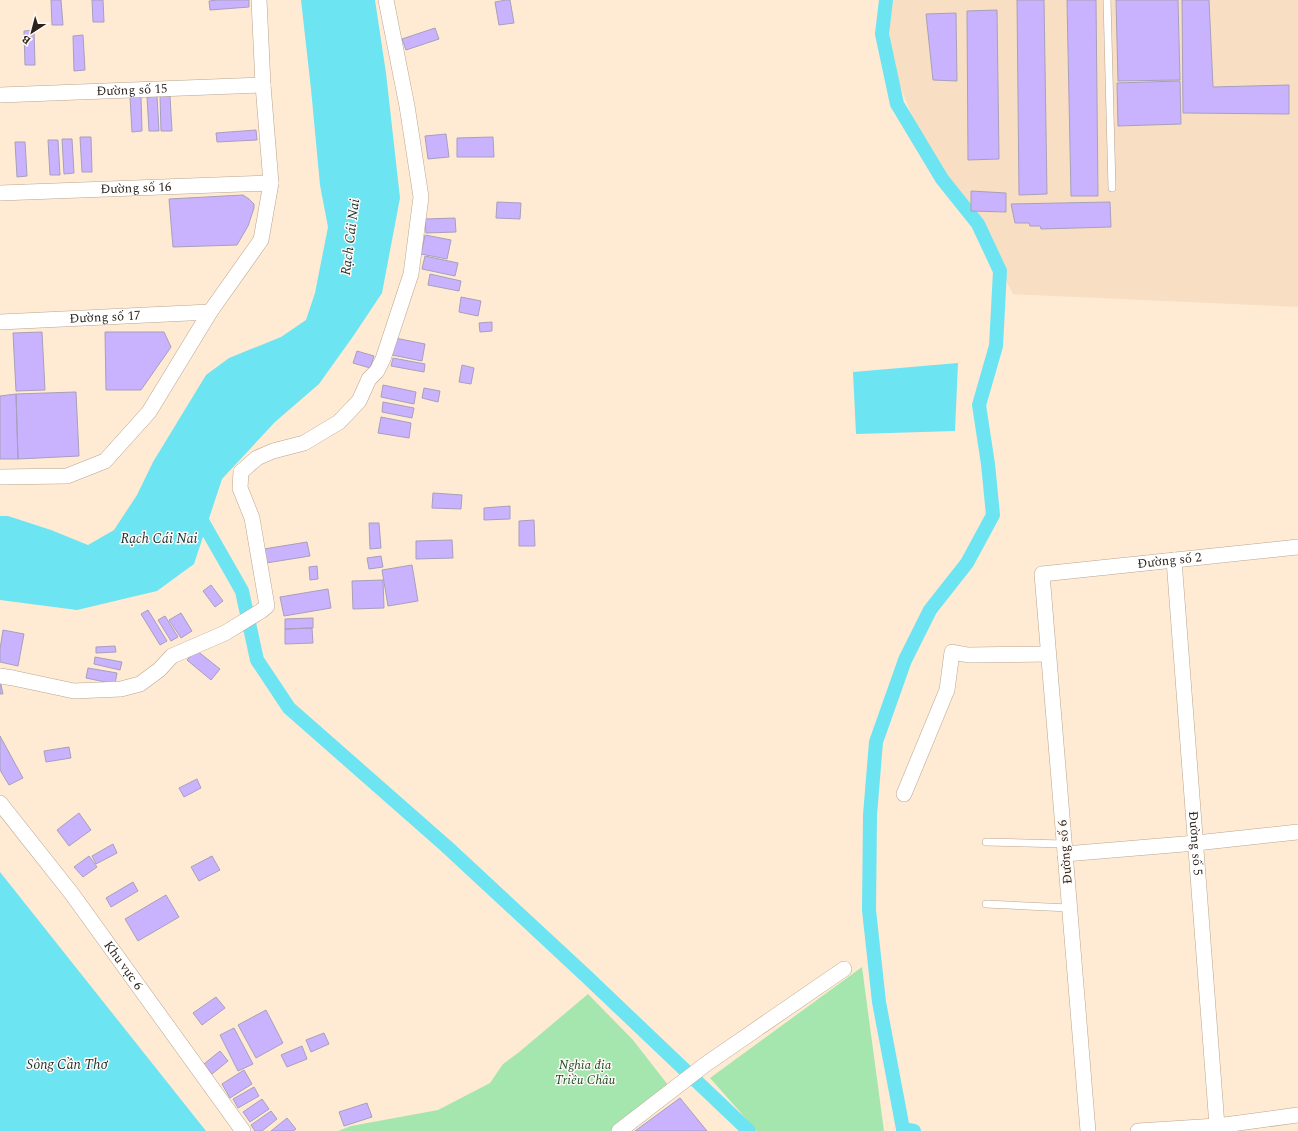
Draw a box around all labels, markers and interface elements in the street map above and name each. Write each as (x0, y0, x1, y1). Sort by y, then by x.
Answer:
north arrow (12, 12, 52, 52)
text: B (18, 30, 35, 49)
street label: Đường số 15 (96, 79, 168, 101)
street label: Đường số 16 (100, 177, 172, 199)
water label: Rạch Cái Nai (335, 197, 365, 277)
street label: Đường số 17 (69, 305, 141, 329)
water label: Rạch Cái Nai (120, 528, 198, 549)
street label: Đường số 2 (1136, 547, 1203, 574)
street label: Đường số 5 (1183, 810, 1208, 876)
street label: Đường số 6 (1052, 818, 1078, 885)
street label: Khu vực 6 (99, 936, 148, 995)
water label: Sông Cần Thơ (26, 1054, 108, 1075)
park label: Nghĩa địa Triều Châu (555, 1055, 615, 1090)

